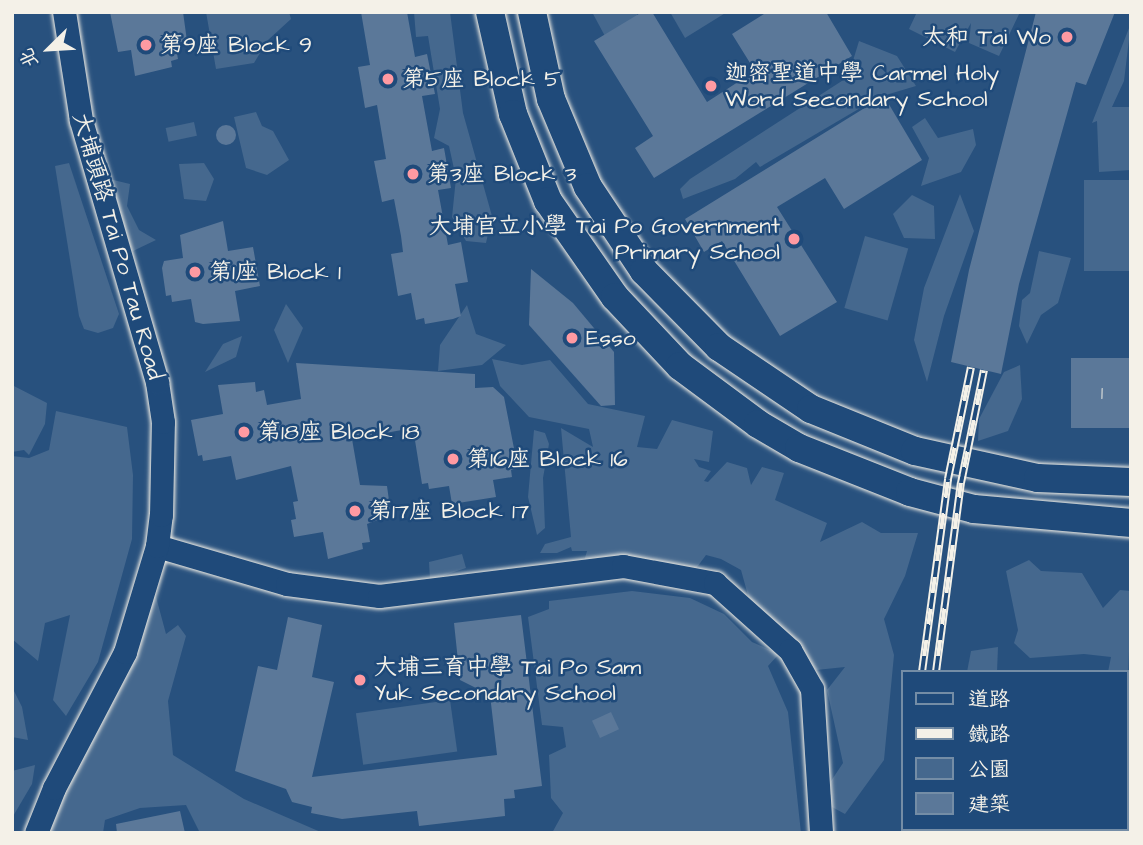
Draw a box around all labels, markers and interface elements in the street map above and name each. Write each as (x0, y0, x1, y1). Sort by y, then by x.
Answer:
north arrow (14, 14, 84, 84)
place label: 太和 Tai Wo (923, 23, 1051, 51)
marker: 太和 Tai Wo (1057, 27, 1077, 47)
place label: 第9座 Block 9 (160, 31, 312, 59)
marker: 第9座 Block 9 (138, 37, 154, 53)
text: 北 (13, 44, 46, 72)
place label: 迦密聖道中學 Carmel Holy Word Secondary School (725, 59, 999, 113)
place label: 第5座 Block 5 (402, 65, 561, 93)
marker: 第5座 Block 5 (380, 71, 396, 87)
marker: 迦密聖道中學 Carmel Holy Word Secondary School (703, 78, 719, 94)
street label: 大埔頭路 Tai Po Tau Road (67, 109, 169, 383)
place label: 第3座 Block 3 (427, 160, 576, 188)
marker: 第3座 Block 3 (405, 166, 421, 182)
place label: 大埔官立小學 Tai Po Government Primary School (429, 212, 780, 266)
marker: 大埔官立小學 Tai Po Government Primary School (786, 231, 802, 247)
place label: 第1座 Block 1 (209, 258, 341, 286)
marker: 第1座 Block 1 (187, 264, 203, 280)
place label: Esso (586, 324, 636, 352)
marker: Esso (564, 330, 580, 346)
house number: 1 (1101, 383, 1103, 405)
place label: 第18座 Block 18 (258, 418, 420, 446)
marker: 第18座 Block 18 (236, 424, 252, 440)
place label: 第16座 Block 16 (467, 445, 628, 473)
marker: 第16座 Block 16 (445, 451, 461, 467)
place label: 第17座 Block 17 (369, 497, 529, 525)
marker: 第17座 Block 17 (347, 503, 363, 519)
place label: 大埔三育中學 Tai Po Sam Yuk Secondary School (374, 653, 641, 707)
legend (902, 670, 1129, 831)
marker: 大埔三育中學 Tai Po Sam Yuk Secondary School (352, 672, 368, 688)
text: 道路 (968, 685, 1010, 714)
text: 鐵路 (968, 720, 1010, 749)
text: 公園 (968, 755, 1010, 784)
text: 建築 (968, 790, 1010, 819)

